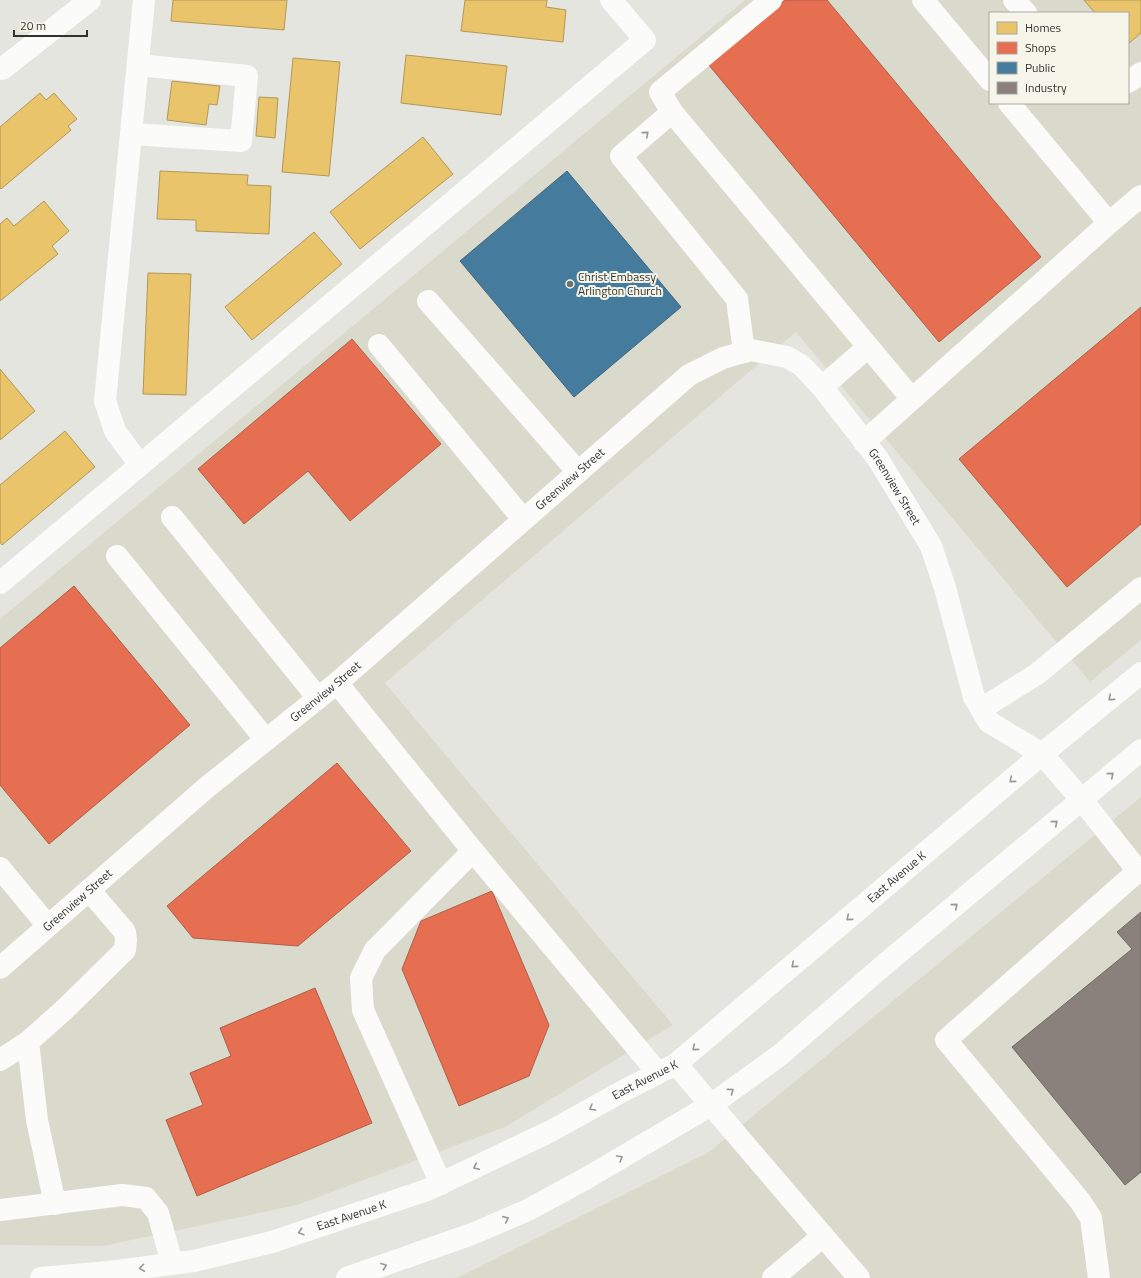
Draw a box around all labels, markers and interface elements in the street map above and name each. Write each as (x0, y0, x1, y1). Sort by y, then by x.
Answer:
scale bar (14, 12, 87, 38)
legend (989, 12, 1129, 104)
text: 20 m (20, 16, 46, 35)
text: Homes (1025, 18, 1061, 37)
text: Shops (1025, 38, 1057, 57)
text: Public (1025, 58, 1055, 77)
text: Industry (1025, 78, 1067, 97)
one-way arrow (642, 132, 649, 139)
place label: Christ Embassy Arlington Church (578, 267, 662, 300)
marker: Christ Embassy Arlington Church (565, 279, 575, 289)
street label: Greenview Street (531, 442, 609, 515)
street label: Greenview Street (864, 444, 926, 529)
street label: Greenview Street (285, 656, 365, 726)
one-way arrow (1108, 693, 1116, 700)
one-way arrow (1107, 772, 1114, 779)
one-way arrow (1010, 775, 1017, 782)
one-way arrow (1050, 820, 1057, 827)
street label: East Avenue K (863, 846, 930, 907)
street label: Greenview Street (38, 863, 117, 936)
one-way arrow (950, 903, 957, 910)
one-way arrow (847, 914, 854, 921)
one-way arrow (791, 960, 799, 967)
one-way arrow (692, 1044, 699, 1051)
street label: East Avenue K (608, 1054, 681, 1104)
one-way arrow (727, 1088, 734, 1095)
one-way arrow (589, 1103, 596, 1110)
one-way arrow (616, 1156, 623, 1163)
one-way arrow (473, 1162, 481, 1170)
street label: East Avenue K (314, 1194, 389, 1235)
one-way arrow (502, 1216, 509, 1224)
one-way arrow (298, 1227, 305, 1236)
one-way arrow (381, 1262, 388, 1270)
one-way arrow (139, 1263, 145, 1272)

